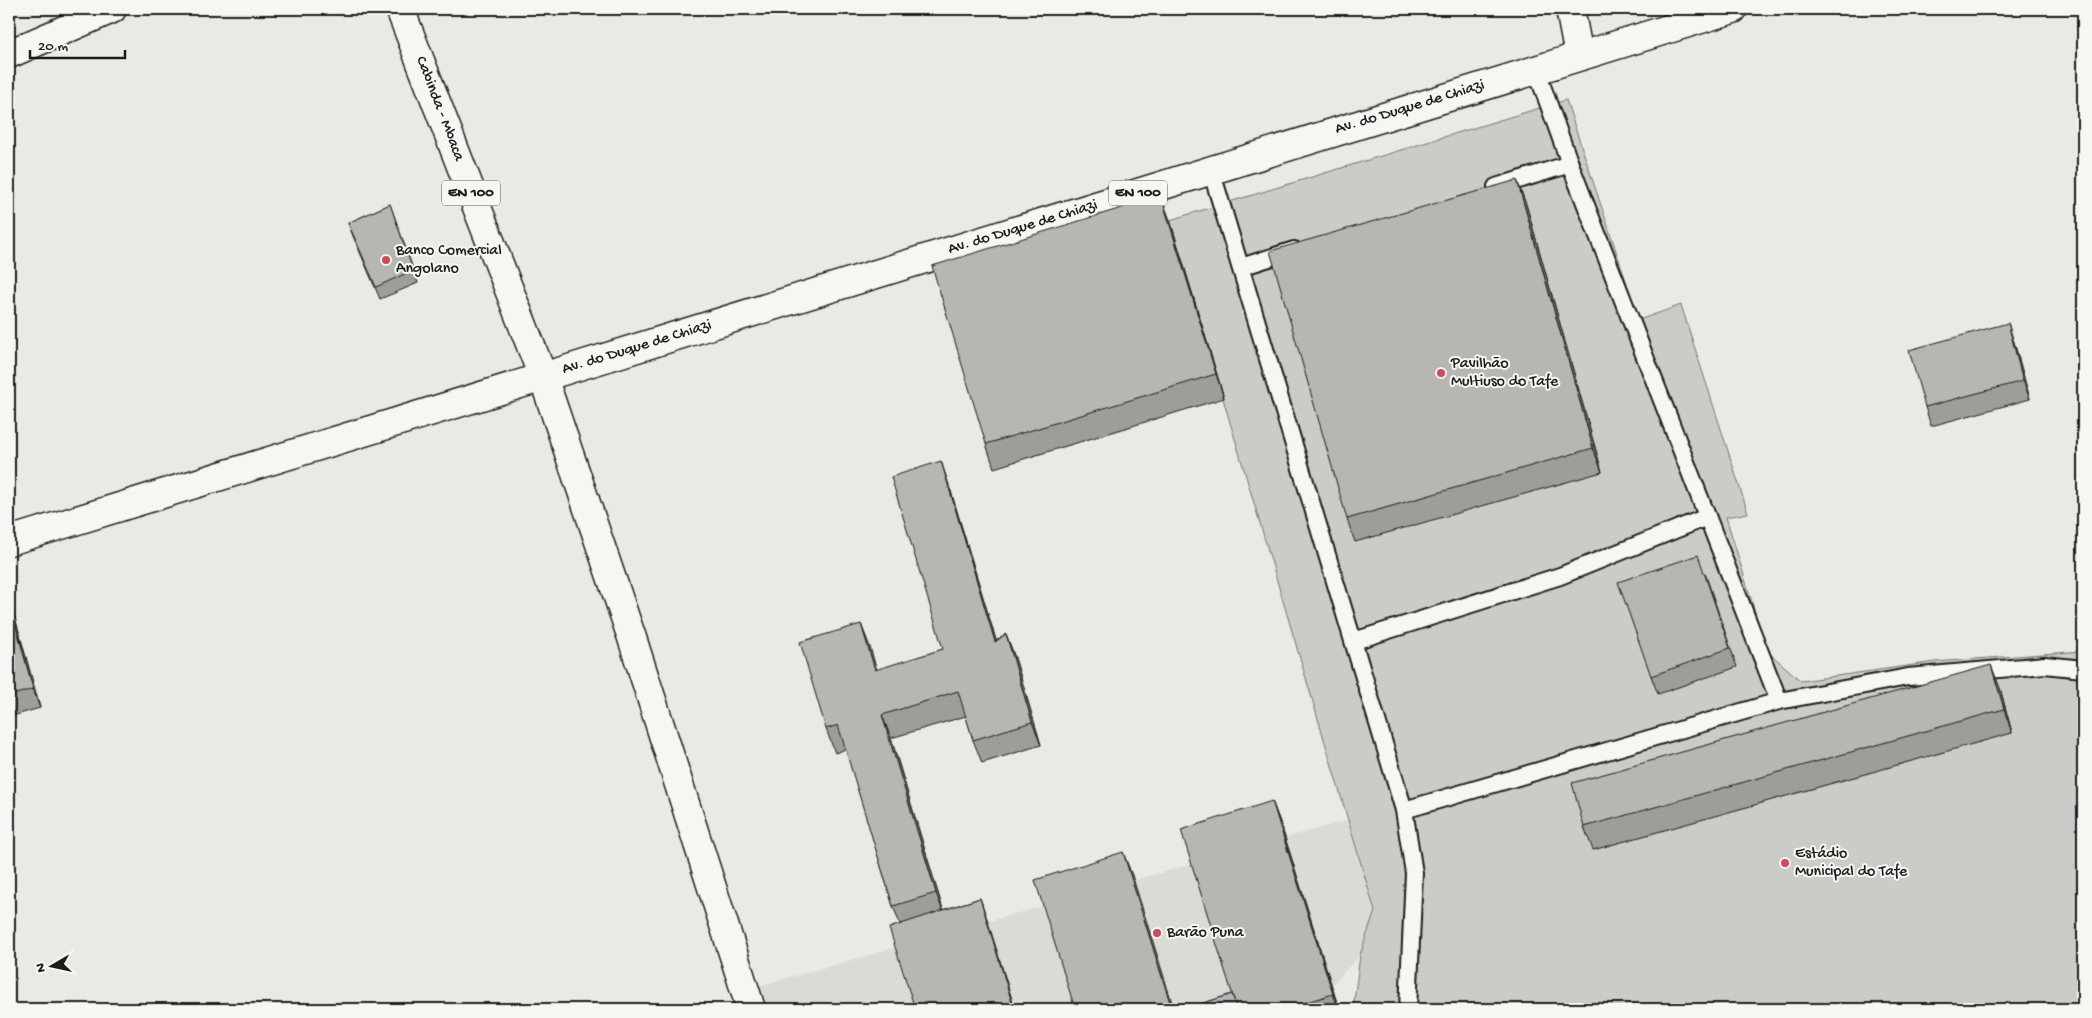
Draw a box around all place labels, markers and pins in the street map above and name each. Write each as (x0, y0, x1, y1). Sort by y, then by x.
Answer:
place label: Banco Comercial Angolano (395, 242, 502, 279)
marker: Banco Comercial Angolano (380, 254, 392, 266)
place label: Pavilhão Multiuso do Tafe (1450, 355, 1559, 392)
marker: Pavilhão Multiuso do Tafe (1435, 367, 1447, 379)
place label: Estádio Municipal do Tafe (1795, 845, 1908, 882)
marker: Estádio Municipal do Tafe (1779, 857, 1791, 869)
place label: Barão Puna (1166, 924, 1245, 943)
marker: Barão Puna (1151, 927, 1163, 939)

